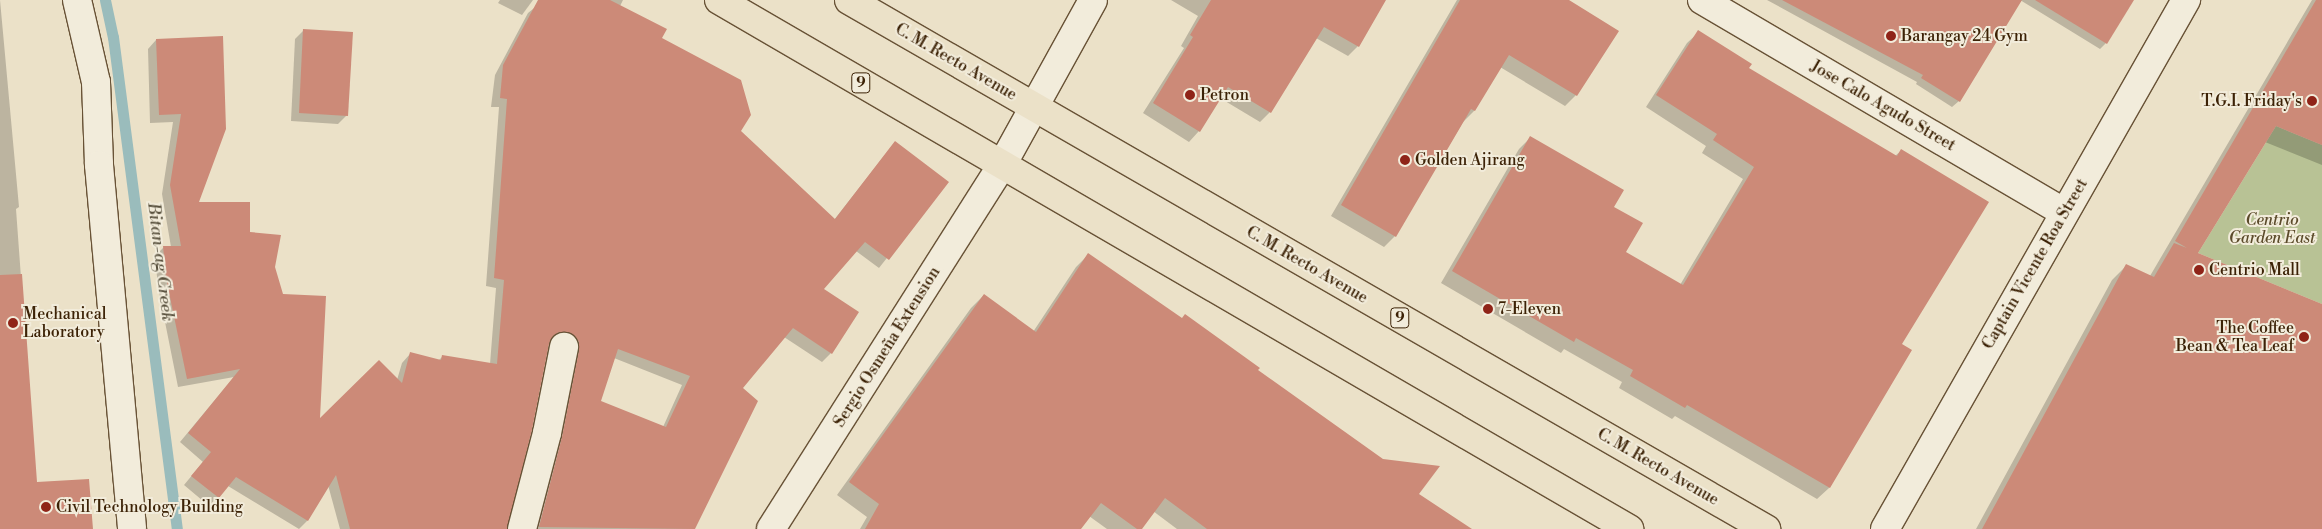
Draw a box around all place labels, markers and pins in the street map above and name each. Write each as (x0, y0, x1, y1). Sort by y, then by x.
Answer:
place label: Barangay 24 Gym (1901, 26, 2028, 46)
marker: Barangay 24 Gym (1885, 30, 1897, 42)
place label: Petron (1200, 85, 1249, 105)
marker: Petron (1184, 89, 1196, 101)
place label: T.G.I. Friday's (2201, 91, 2302, 111)
marker: T.G.I. Friday's (2306, 95, 2318, 107)
place label: Golden Ajirang (1415, 150, 1525, 170)
marker: Golden Ajirang (1399, 154, 1411, 166)
place label: Centrio Mall (2209, 260, 2300, 280)
marker: Centrio Mall (2193, 264, 2205, 276)
place label: 7-Eleven (1498, 299, 1561, 319)
marker: 7-Eleven (1482, 303, 1494, 315)
place label: Mechanical Laboratory (23, 304, 107, 342)
marker: Mechanical Laboratory (7, 317, 19, 329)
place label: The Coffee Bean & Tea Leaf (2176, 318, 2294, 356)
marker: The Coffee Bean & Tea Leaf (2298, 331, 2310, 343)
place label: Civil Technology Building (56, 497, 243, 517)
marker: Civil Technology Building (40, 501, 52, 513)

